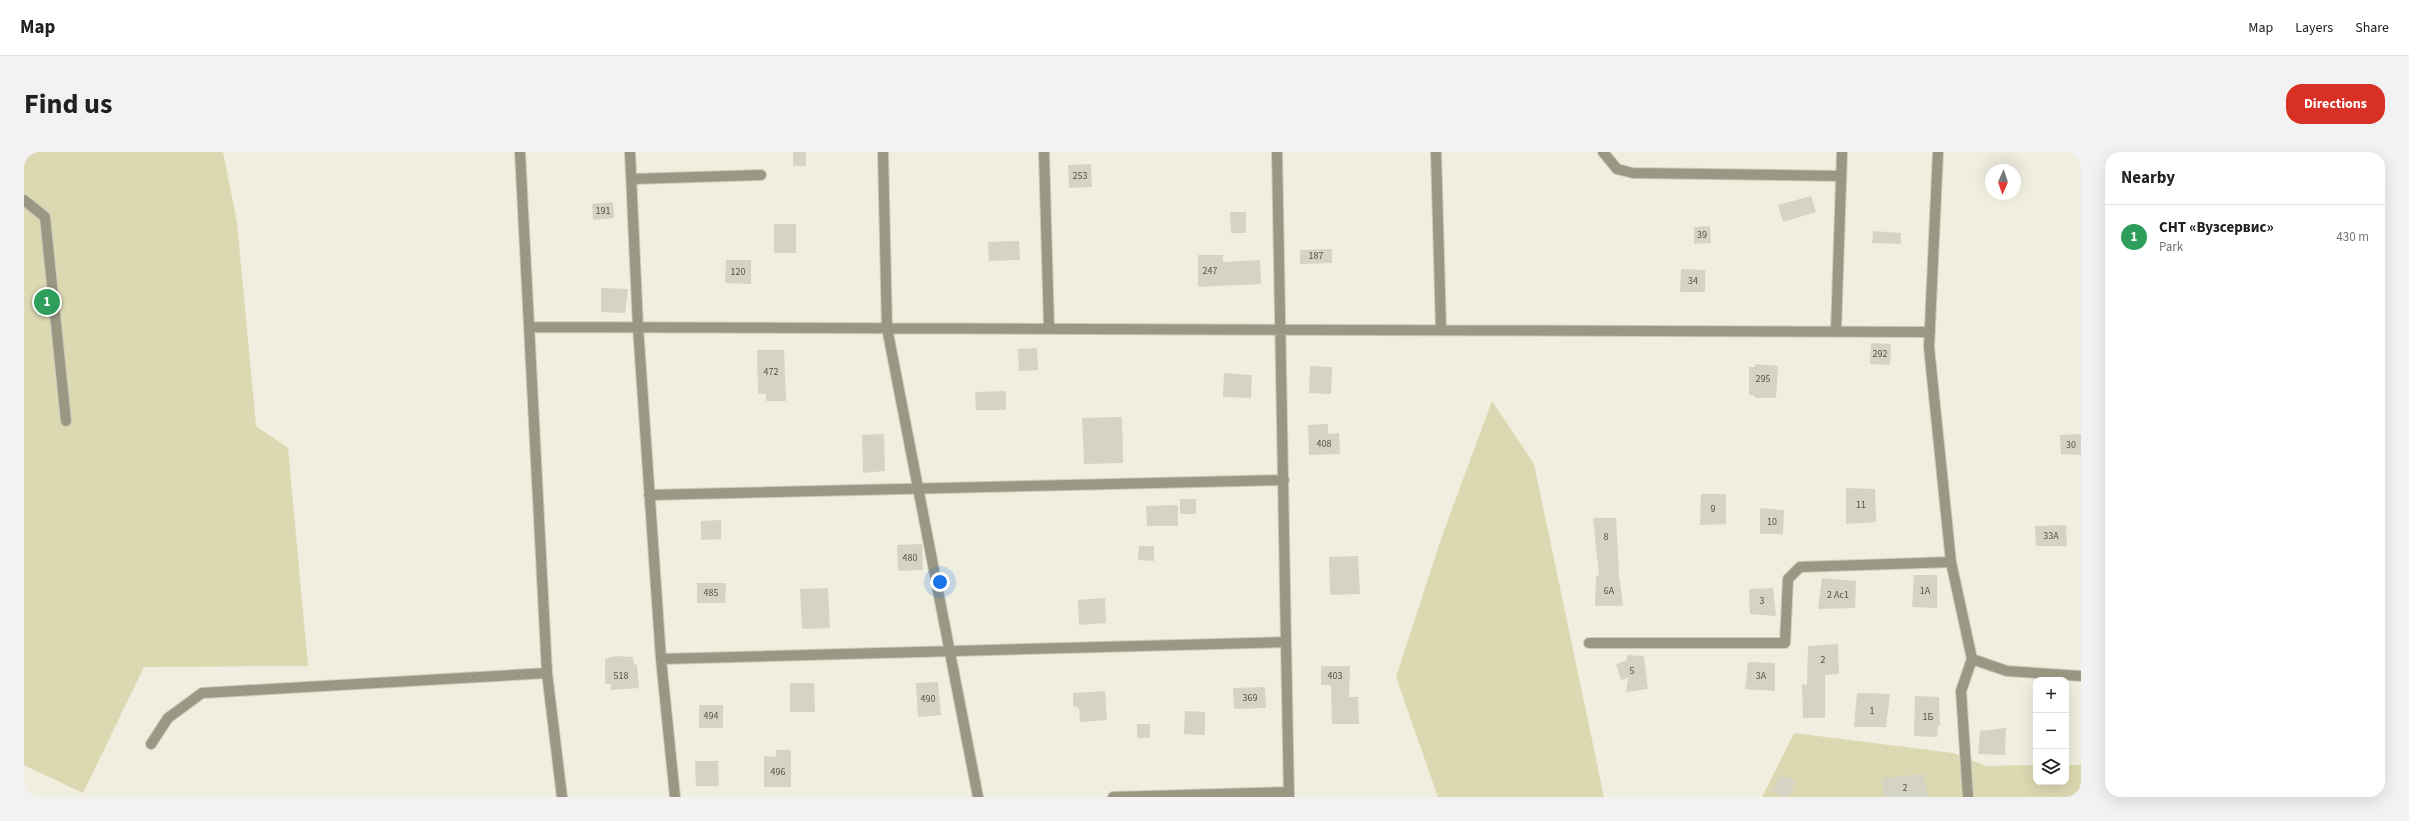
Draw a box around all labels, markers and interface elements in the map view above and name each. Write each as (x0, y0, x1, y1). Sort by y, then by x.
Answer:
text: Map (20, 14, 55, 41)
text: Map (2248, 18, 2273, 38)
text: Layers (2295, 18, 2333, 38)
text: Share (2355, 18, 2389, 38)
text: Find us (24, 84, 112, 124)
button: Directions (2286, 84, 2385, 124)
north arrow (1985, 164, 2021, 200)
text: Nearby (2121, 166, 2175, 190)
house number: 253 (1073, 169, 1087, 183)
house number: 191 (596, 204, 610, 218)
text: СНТ «Вузсервис» (2159, 217, 2274, 238)
house number: 39 (1697, 228, 1707, 242)
text: 1 (2131, 228, 2137, 246)
text: 430 m (2336, 228, 2369, 246)
text: Park (2159, 238, 2183, 256)
house number: 187 (1309, 249, 1323, 263)
house number: 247 (1203, 264, 1217, 278)
house number: 120 (731, 265, 745, 279)
house number: 34 (1688, 274, 1698, 288)
pin: 1 (34, 287, 60, 317)
house number: 292 (1873, 347, 1887, 361)
house number: 472 (764, 365, 778, 379)
house number: 295 (1756, 372, 1770, 386)
house number: 408 (1317, 437, 1331, 451)
house number: 30 (2066, 438, 2076, 452)
house number: 11 (1856, 498, 1866, 512)
house number: 9 (1711, 502, 1716, 516)
house number: 10 (1767, 515, 1777, 529)
house number: 33А (2043, 529, 2059, 543)
house number: 8 (1604, 530, 1609, 544)
house number: 480 (903, 551, 917, 565)
your location (930, 572, 950, 592)
house number: 6А (1604, 584, 1615, 598)
house number: 1А (1920, 584, 1931, 598)
house number: 485 (704, 586, 718, 600)
house number: 2 Ас1 (1827, 588, 1849, 602)
house number: 3 (1760, 594, 1765, 608)
house number: 2 (1821, 653, 1826, 667)
house number: 5 (1630, 664, 1635, 678)
house number: 518 (614, 669, 628, 683)
house number: 403 (1328, 669, 1342, 683)
house number: 3А (1756, 669, 1767, 683)
map controls (2033, 677, 2069, 785)
button: + (2033, 677, 2069, 713)
house number: 369 (1243, 691, 1257, 705)
house number: 490 (921, 692, 935, 706)
house number: 1 (1870, 704, 1875, 718)
house number: 494 (704, 709, 718, 723)
house number: 1Б (1923, 710, 1934, 724)
button: − (2033, 713, 2069, 749)
button: layers (2033, 749, 2069, 785)
house number: 496 (771, 765, 785, 779)
house number: 2 (1903, 781, 1908, 795)

